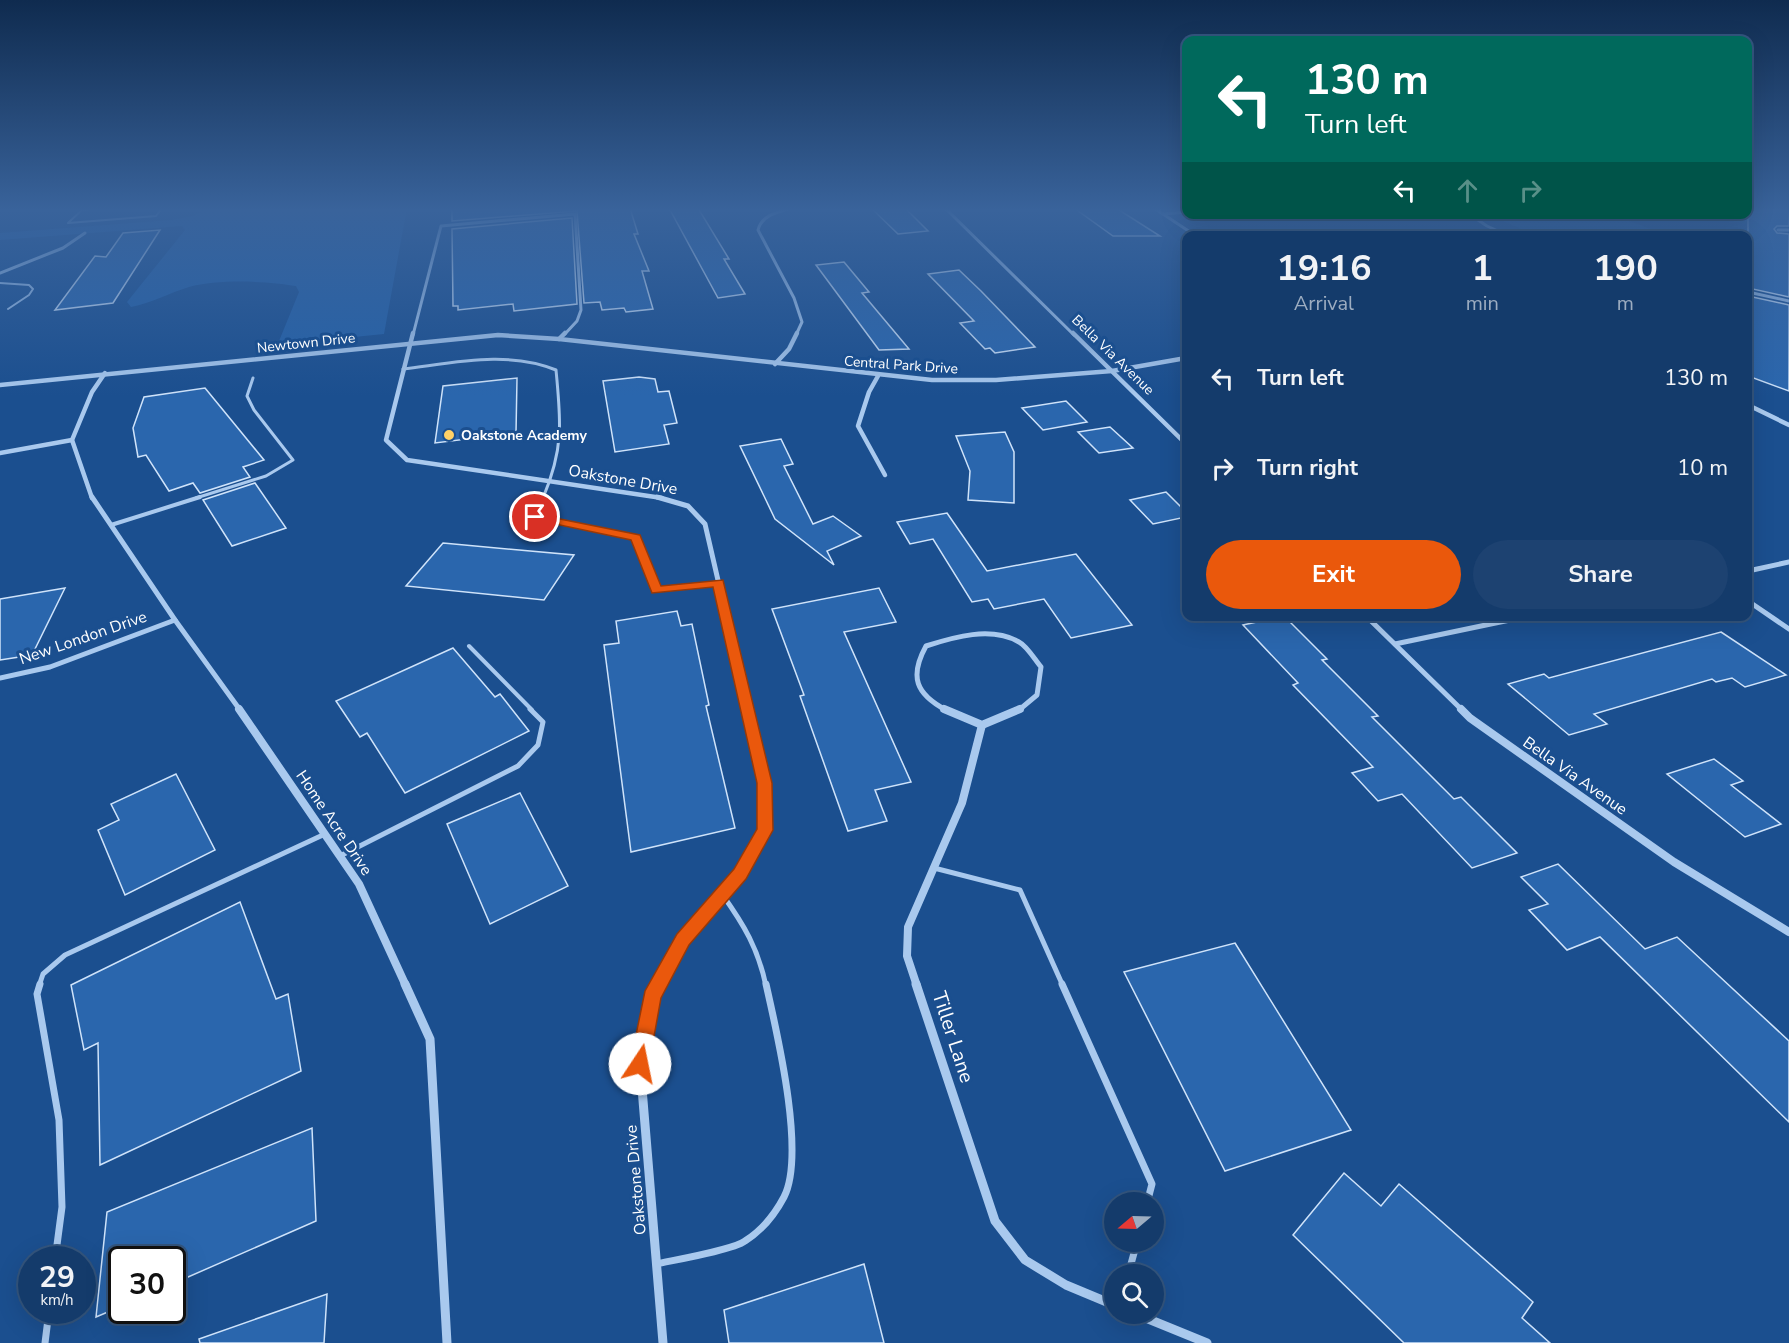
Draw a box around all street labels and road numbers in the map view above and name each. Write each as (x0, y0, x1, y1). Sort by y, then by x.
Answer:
street label: Bella Via Avenue (1068, 311, 1158, 399)
street label: Newtown Drive (256, 328, 356, 358)
street label: Central Park Drive (843, 352, 959, 378)
street label: Oakstone Drive (567, 460, 679, 500)
street label: New London Drive (16, 606, 150, 670)
street label: Bella Via Avenue (1518, 732, 1632, 820)
street label: Home Acre Drive (291, 766, 377, 880)
street label: Tiller Lane (926, 988, 980, 1086)
street label: Oakstone Drive (620, 1124, 652, 1236)

